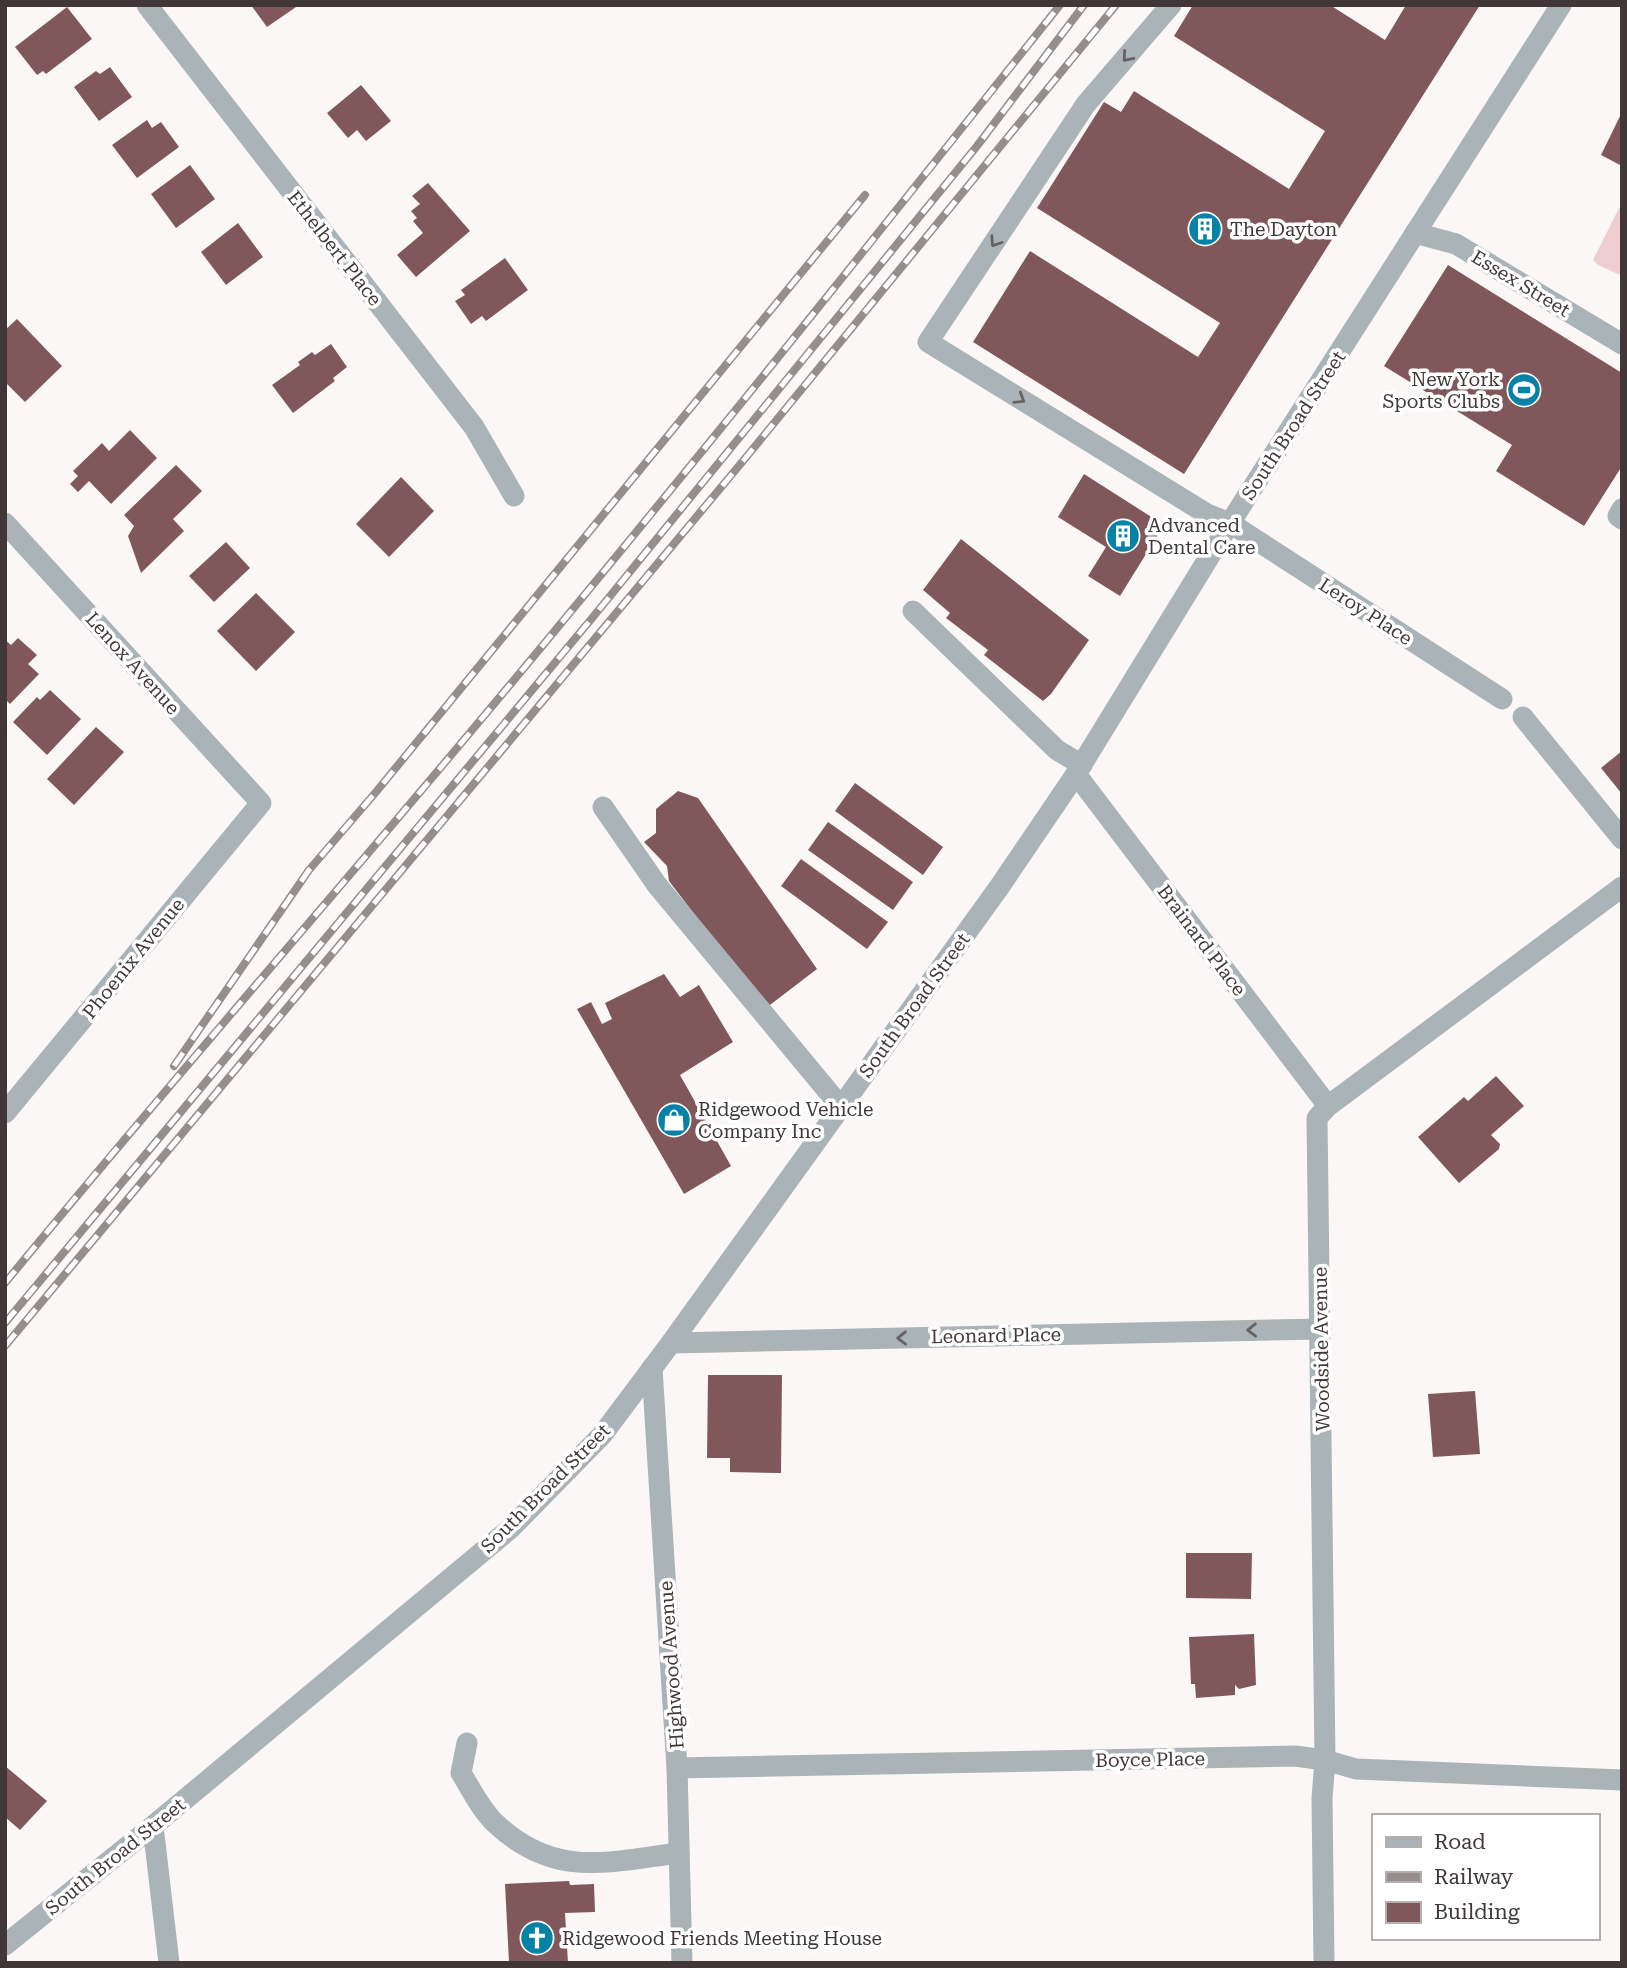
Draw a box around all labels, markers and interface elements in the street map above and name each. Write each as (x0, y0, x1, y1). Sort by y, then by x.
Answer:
one-way arrow (1123, 49, 1135, 62)
street label: Ethelbert Place (283, 186, 387, 310)
building icon: The Dayton (1186, 210, 1224, 248)
place label: The Dayton (1230, 218, 1337, 241)
one-way arrow (991, 234, 1003, 247)
street label: Essex Street (1467, 245, 1574, 322)
street label: South Broad Street (1237, 346, 1350, 504)
place label: New York Sports Clubs (1382, 368, 1500, 413)
sports icon: New York Sports Clubs (1505, 371, 1543, 409)
one-way arrow (1013, 390, 1026, 403)
place label: Advanced Dental Care (1148, 514, 1255, 559)
building icon: Advanced Dental Care (1104, 517, 1142, 555)
street label: Leroy Place (1315, 573, 1417, 650)
street label: Lenox Avenue (81, 607, 185, 719)
street label: Brainard Place (1152, 880, 1251, 1000)
street label: Phoenix Avenue (78, 893, 189, 1023)
street label: South Broad Street (854, 928, 975, 1082)
place label: Ridgewood Vehicle Company Inc (698, 1098, 873, 1143)
shop icon: Ridgewood Vehicle Company Inc (655, 1101, 693, 1139)
street label: Woodside Avenue (1309, 1266, 1334, 1431)
one-way arrow (1247, 1322, 1258, 1337)
street label: Leonard Place (931, 1323, 1061, 1348)
one-way arrow (897, 1330, 908, 1345)
street label: South Broad Street (476, 1419, 615, 1558)
street label: Highwood Avenue (654, 1580, 689, 1750)
street label: Boyce Place (1095, 1747, 1205, 1772)
street label: South Broad Street (41, 1793, 190, 1920)
legend (1372, 1814, 1599, 1940)
text: Road (1434, 1830, 1486, 1854)
text: Railway (1434, 1865, 1514, 1889)
text: Building (1434, 1900, 1520, 1924)
church icon: Ridgewood Friends Meeting House (518, 1919, 556, 1957)
place label: Ridgewood Friends Meeting House (562, 1927, 882, 1950)

